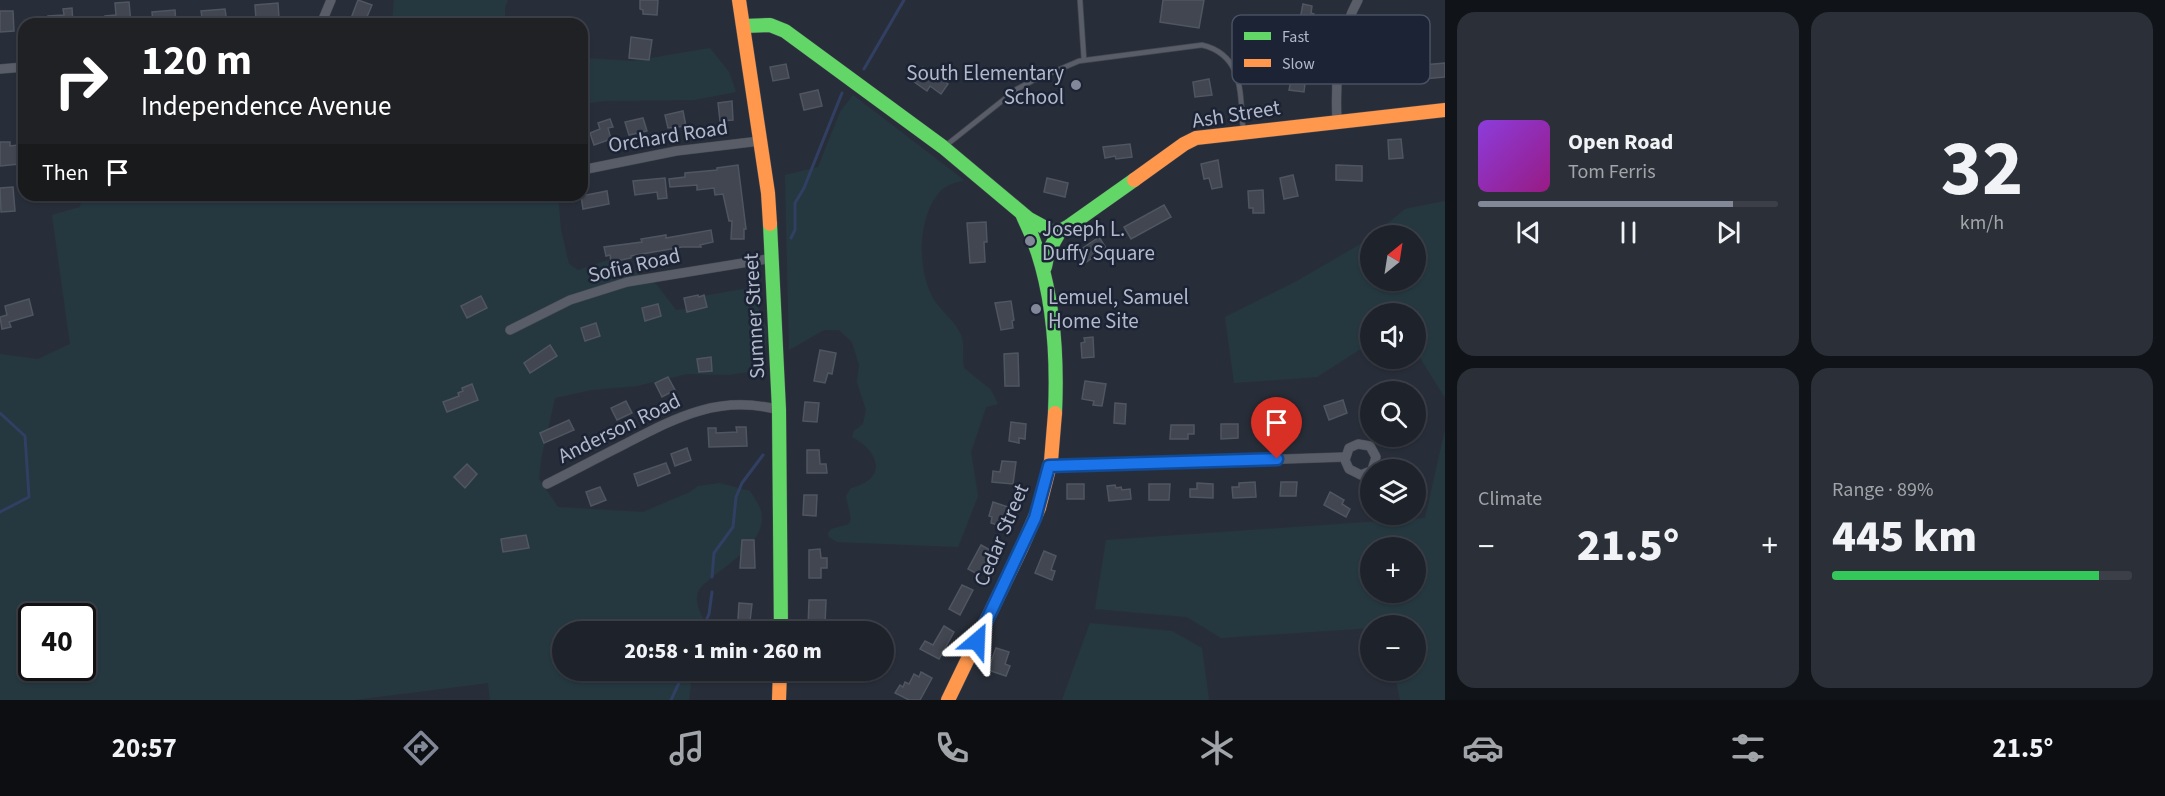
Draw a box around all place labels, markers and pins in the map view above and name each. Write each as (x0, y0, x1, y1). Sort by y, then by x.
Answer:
place label: South Elementary School (906, 58, 1064, 112)
marker: South Elementary School (1069, 78, 1083, 92)
place label: Joseph L. Duffy Square (1042, 214, 1155, 268)
marker: Joseph L. Duffy Square (1023, 234, 1037, 248)
place label: Lemuel, Samuel Home Site (1048, 282, 1189, 336)
marker: Lemuel, Samuel Home Site (1029, 302, 1043, 316)
pin (1251, 397, 1302, 459)

